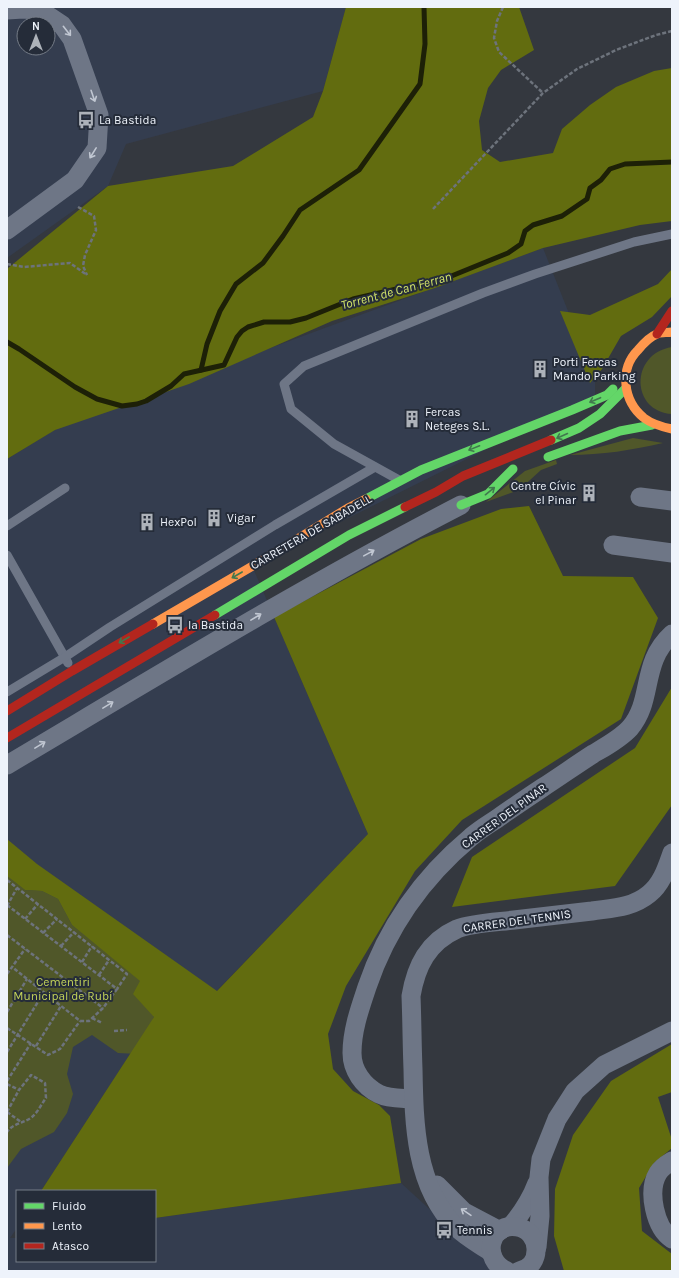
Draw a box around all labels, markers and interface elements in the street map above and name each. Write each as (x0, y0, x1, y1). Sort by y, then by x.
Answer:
north arrow (16, 16, 56, 56)
text: N (32, 20, 40, 33)
one-way arrow (62, 26, 71, 37)
one-way arrow (89, 89, 97, 101)
bus stop icon: La Bastida (76, 110, 96, 130)
place label: La Bastida (99, 113, 156, 127)
one-way arrow (89, 147, 97, 159)
water label: Torrent de Can Ferran (339, 268, 453, 313)
place label: Porti Fercas Mando Parking (553, 355, 636, 383)
building icon: Porti Fercas Mando Parking (530, 359, 550, 379)
one-way arrow (590, 397, 602, 404)
place label: Fercas Neteges S.L. (425, 405, 489, 433)
building icon: Fercas Neteges S.L. (402, 409, 422, 429)
one-way arrow (556, 433, 568, 440)
one-way arrow (469, 445, 481, 452)
place label: Centre Cívic el Pinar (511, 479, 577, 507)
building icon: Centre Cívic el Pinar (579, 483, 599, 503)
one-way arrow (484, 487, 495, 495)
street label: CARRETERA DE SABADELL (248, 491, 374, 572)
building icon: Vigar (204, 508, 224, 528)
place label: Vigar (227, 511, 256, 525)
building icon: HexPol (137, 512, 157, 532)
place label: HexPol (160, 515, 197, 529)
one-way arrow (363, 549, 375, 557)
one-way arrow (231, 572, 243, 580)
one-way arrow (250, 613, 262, 621)
bus stop icon: la Bastida (165, 615, 185, 635)
place label: la Bastida (188, 618, 243, 632)
one-way arrow (118, 637, 130, 645)
one-way arrow (102, 700, 114, 708)
one-way arrow (35, 741, 46, 749)
street label: CARRER DEL PINAR (459, 781, 549, 851)
street label: CARRER DEL TENNIS (462, 906, 572, 936)
park label: Cementiri Municipal de Rubí (13, 975, 113, 1003)
legend (16, 1190, 156, 1262)
text: Fluido (52, 1199, 86, 1213)
one-way arrow (461, 1208, 472, 1216)
text: Lento (52, 1219, 82, 1233)
bus stop icon: Tennis (434, 1220, 454, 1240)
place label: Tennis (457, 1223, 493, 1237)
text: Atasco (52, 1239, 89, 1253)

